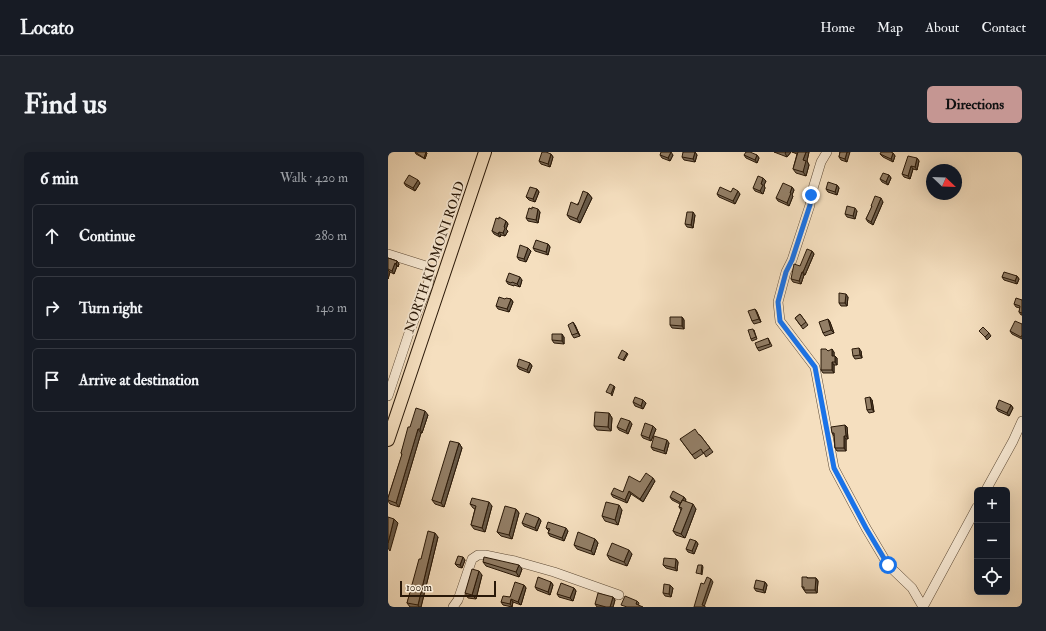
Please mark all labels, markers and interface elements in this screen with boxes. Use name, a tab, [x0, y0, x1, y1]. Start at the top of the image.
text: Locato	[20, 16, 74, 40]
text: Home	[820, 19, 855, 36]
text: Map	[877, 19, 903, 36]
text: About	[925, 19, 959, 36]
text: Contact	[981, 19, 1026, 36]
button: Directions	[927, 86, 1022, 123]
text: Find us	[24, 87, 107, 122]
north arrow	[926, 164, 962, 200]
text: 6 min	[40, 168, 79, 189]
text: Walk · 420 m	[280, 170, 348, 186]
street label: NORTH KIOMONI ROAD	[401, 179, 469, 335]
route end	[802, 186, 820, 204]
icon: ahead	[41, 225, 63, 247]
text: Continue	[79, 227, 135, 246]
text: 280 m	[315, 228, 347, 244]
icon: right	[41, 297, 63, 319]
text: Turn right	[79, 299, 142, 318]
text: 140 m	[316, 300, 347, 316]
icon: arrive	[41, 369, 63, 391]
text: Arrive at destination	[79, 371, 199, 390]
map controls	[974, 487, 1010, 595]
button: +	[974, 487, 1010, 523]
button: −	[974, 523, 1010, 559]
route start	[879, 556, 897, 574]
button: locate	[974, 559, 1010, 595]
scale bar	[400, 579, 496, 598]
text: 100 m	[406, 581, 432, 594]

